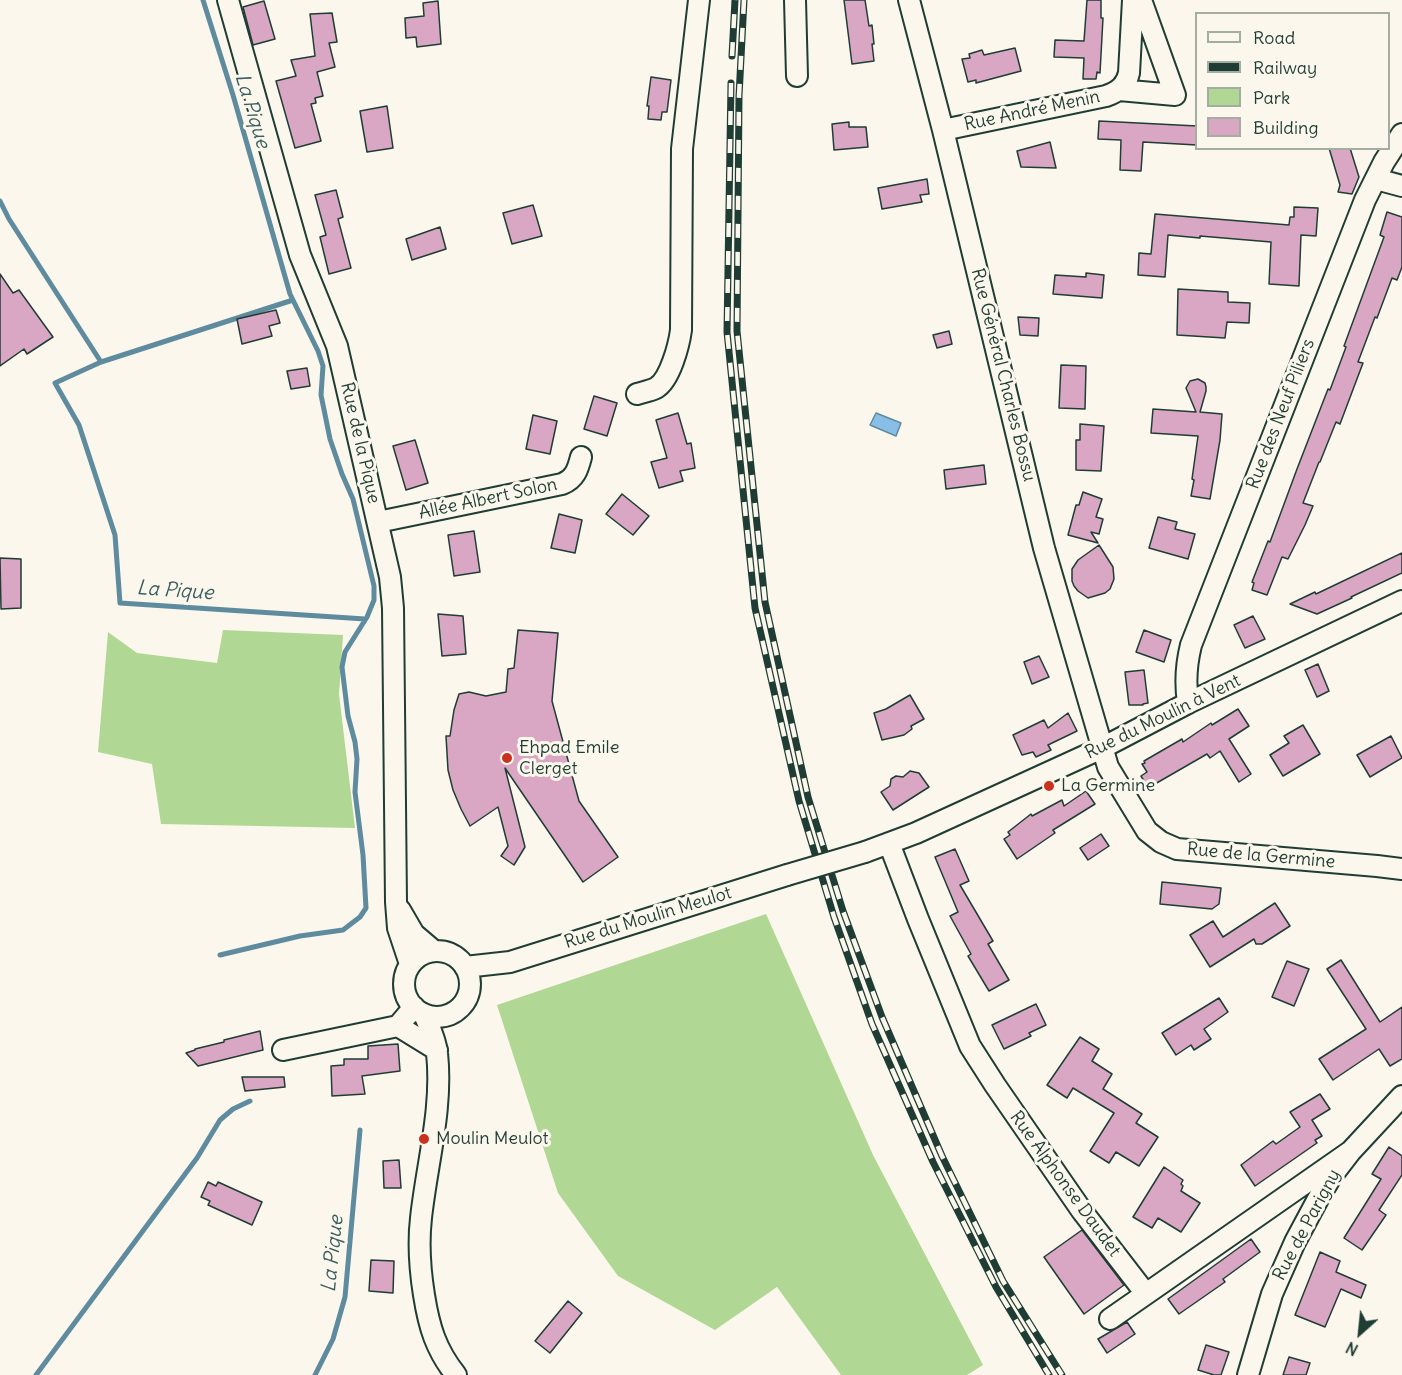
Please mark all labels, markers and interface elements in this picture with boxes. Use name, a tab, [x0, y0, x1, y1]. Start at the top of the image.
legend	[1195, 12, 1390, 150]
text: Road	[1253, 26, 1295, 49]
text: Railway	[1253, 56, 1317, 79]
water label: La Pique	[229, 71, 275, 151]
street label: Rue André Menin	[962, 86, 1102, 136]
text: Park	[1253, 86, 1290, 109]
text: Building	[1253, 116, 1318, 139]
street label: Rue Général Charles Bossu	[966, 266, 1040, 484]
street label: Rue des Neuf Piliers	[1242, 336, 1320, 492]
street label: Rue de la Pique	[336, 380, 384, 506]
street label: Allée Albert Solon	[417, 474, 559, 524]
water label: La Pique	[136, 576, 214, 606]
street label: Rue du Moulin à Vent	[1082, 670, 1244, 764]
place label: Ehpad Emile Clerget	[519, 737, 619, 780]
marker: Ehpad Emile Clerget	[500, 751, 514, 765]
place label: La Germine	[1061, 775, 1155, 797]
marker: La Germine	[1042, 779, 1056, 793]
street label: Rue de la Germine	[1186, 839, 1336, 873]
street label: Rue du Moulin Meulot	[562, 882, 734, 954]
street label: Rue Alphonse Daudet	[1005, 1107, 1125, 1261]
place label: Moulin Meulot	[436, 1128, 549, 1150]
marker: Moulin Meulot	[417, 1132, 431, 1146]
street label: Rue de Parigny	[1269, 1166, 1345, 1284]
water label: La Pique	[317, 1215, 349, 1293]
north arrow	[1330, 1303, 1390, 1363]
text: N	[1342, 1338, 1361, 1360]

